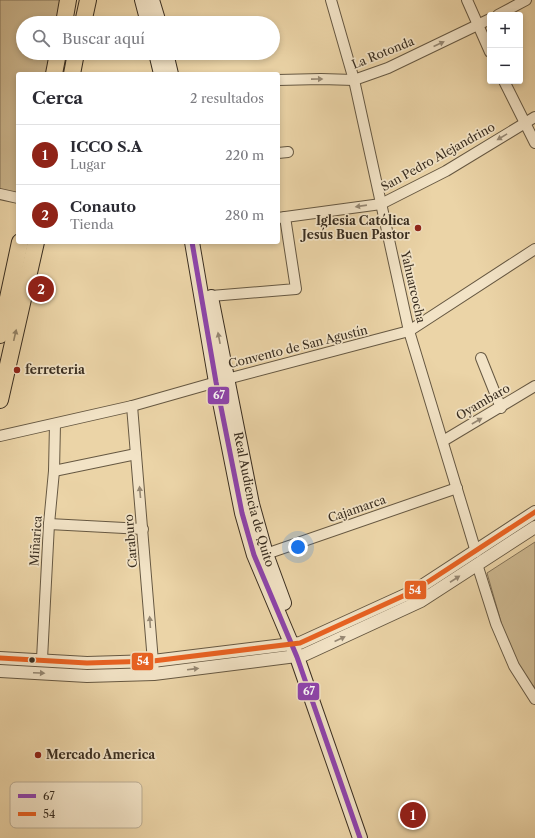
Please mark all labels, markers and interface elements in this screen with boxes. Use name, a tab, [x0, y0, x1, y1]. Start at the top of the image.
map controls	[487, 12, 523, 84]
button: +	[487, 12, 523, 48]
search box	[16, 16, 280, 60]
icon: search	[30, 27, 52, 49]
text: Buscar aquí	[62, 29, 145, 48]
street label: La Rotonda	[349, 33, 417, 72]
one-way arrow	[434, 41, 445, 47]
button: −	[487, 48, 523, 84]
one-way arrow	[311, 76, 324, 82]
text: Cerca	[32, 88, 83, 108]
text: 2 resultados	[190, 90, 264, 106]
street label: San Pedro Alejandrino	[378, 119, 497, 194]
one-way arrow	[496, 134, 508, 141]
text: ICCO S.A	[70, 137, 142, 156]
text: 1	[42, 147, 48, 163]
text: 220 m	[225, 147, 264, 163]
text: Lugar	[70, 156, 106, 172]
text: Conauto	[70, 197, 136, 216]
one-way arrow	[355, 203, 367, 209]
text: 2	[41, 207, 49, 223]
text: 280 m	[225, 207, 264, 223]
place label: Iglesia Católica Jesús Buen Pastor	[300, 213, 411, 242]
text: Tienda	[70, 216, 114, 232]
marker: Iglesia Católica Jesús Buen Pastor	[413, 223, 423, 233]
street label: Yahuarcocha	[398, 248, 429, 325]
pin: 2	[28, 274, 54, 304]
street label: Convento de San Agustín	[227, 322, 370, 371]
one-way arrow	[12, 329, 18, 341]
one-way arrow	[216, 332, 222, 344]
place label: ferreteria	[25, 362, 86, 377]
marker: ferreteria	[12, 365, 22, 375]
street label: Oyambaro	[453, 380, 512, 423]
line badge: 67	[207, 386, 230, 405]
text: 67	[213, 388, 225, 402]
one-way arrow	[471, 418, 483, 425]
street label: Real Audiencia de Quito	[231, 430, 278, 569]
one-way arrow	[136, 486, 143, 498]
street label: Cajamarca	[326, 491, 388, 525]
street label: Miñarica	[26, 514, 45, 567]
street label: Caraburo	[121, 514, 140, 569]
your location	[288, 537, 308, 557]
one-way arrow	[450, 575, 460, 583]
line badge: 54	[404, 580, 427, 600]
text: 54	[409, 583, 422, 597]
one-way arrow	[146, 616, 153, 628]
one-way arrow	[334, 636, 345, 642]
line badge: 54	[131, 652, 154, 671]
text: 54	[137, 654, 150, 668]
unlabelled marker	[27, 655, 37, 665]
one-way arrow	[187, 666, 199, 673]
one-way arrow	[33, 669, 45, 676]
line badge: 67	[297, 682, 320, 701]
text: 67	[303, 684, 315, 698]
place label: Mercado America	[46, 747, 156, 762]
marker: Mercado America	[33, 750, 43, 760]
legend	[10, 782, 142, 828]
text: 67	[43, 789, 55, 803]
pin: 1	[400, 800, 426, 830]
text: 54	[43, 807, 55, 821]

